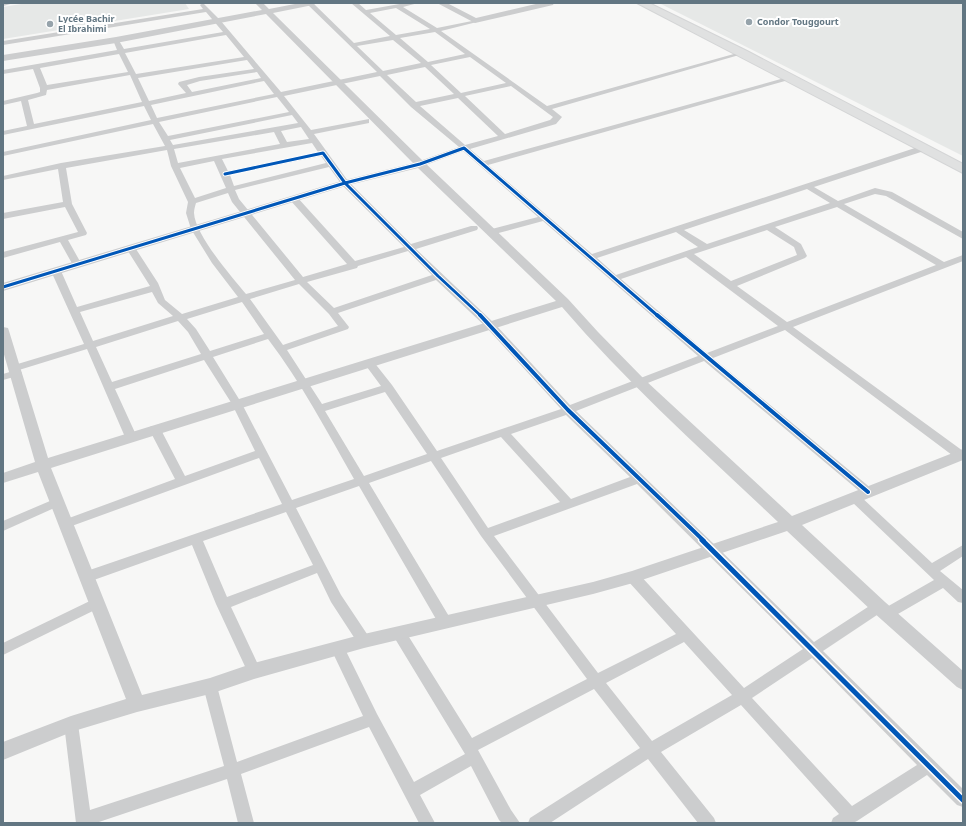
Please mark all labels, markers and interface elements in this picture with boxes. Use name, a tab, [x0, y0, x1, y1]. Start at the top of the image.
place label: Lycée Bachir El Ibrahimi	[58, 12, 114, 35]
place label: Condor Touggourt	[757, 15, 839, 28]
marker: Condor Touggourt	[744, 17, 754, 27]
marker: Lycée Bachir El Ibrahimi	[45, 19, 55, 29]

